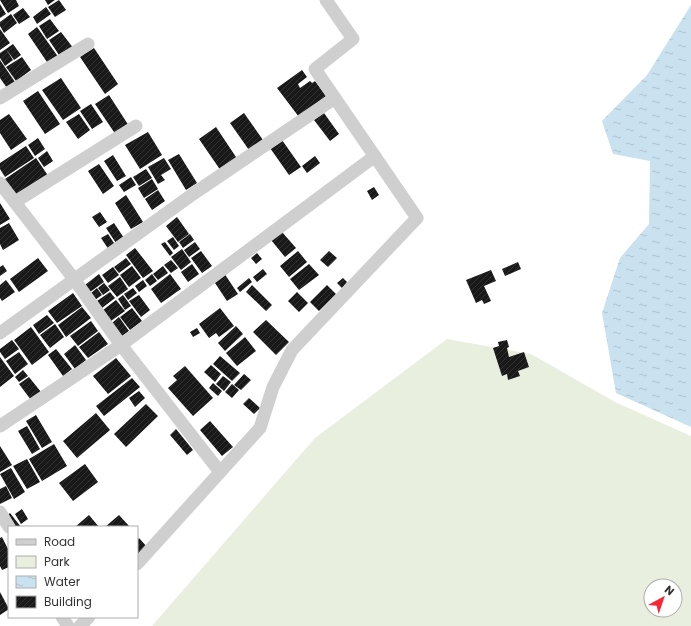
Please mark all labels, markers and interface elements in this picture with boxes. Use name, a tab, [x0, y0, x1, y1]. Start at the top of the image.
legend	[8, 526, 138, 618]
text: Road	[44, 533, 75, 550]
text: Park	[44, 553, 71, 570]
text: Water	[44, 573, 81, 590]
north arrow	[643, 578, 683, 618]
text: N	[661, 582, 678, 599]
text: Building	[44, 593, 92, 610]

